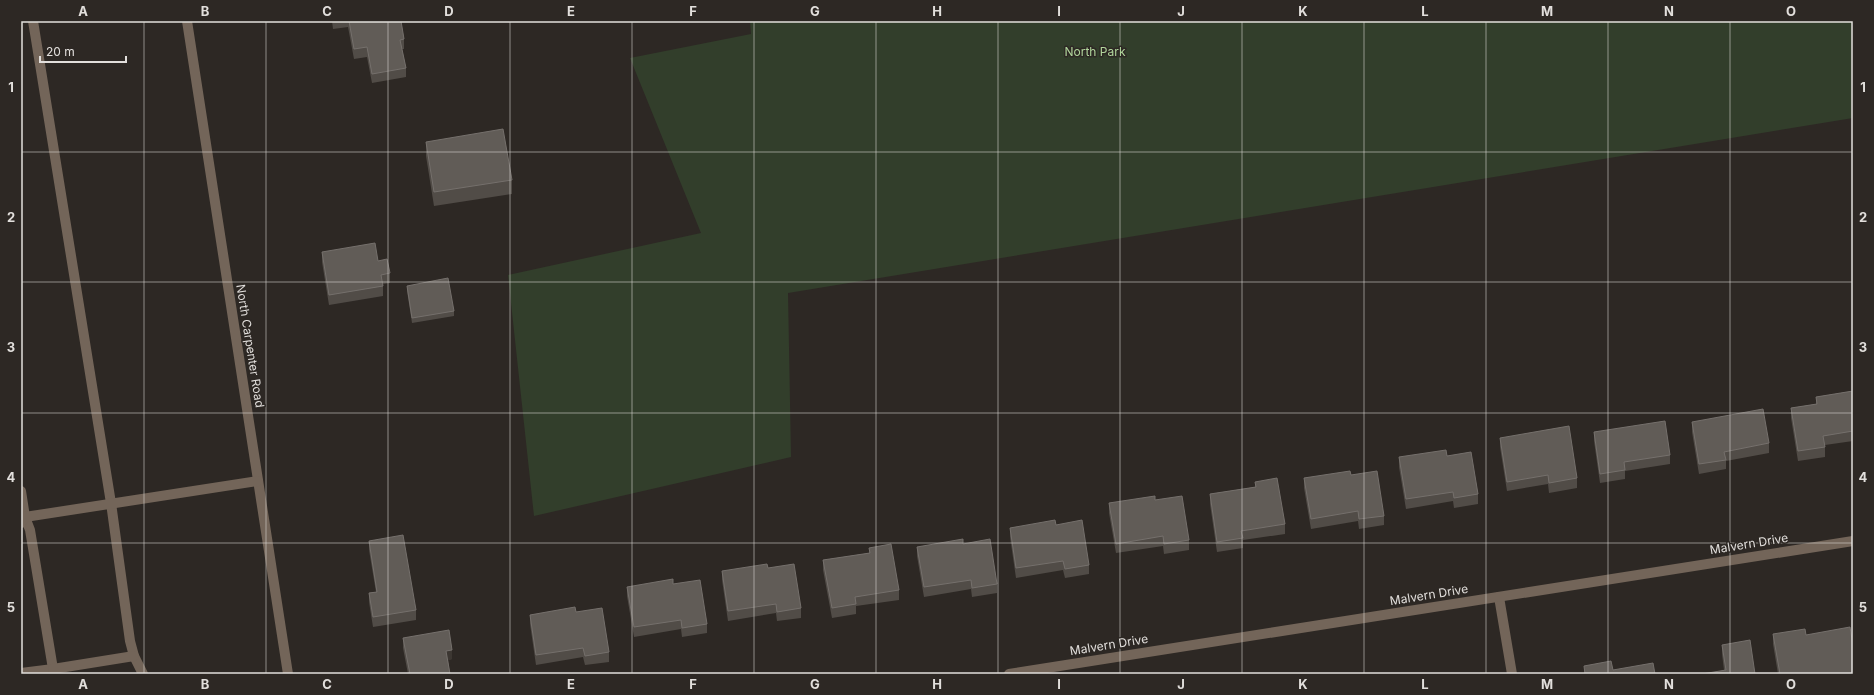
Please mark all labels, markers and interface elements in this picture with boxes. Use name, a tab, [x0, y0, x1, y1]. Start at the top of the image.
text: A	[78, 3, 88, 19]
text: B	[201, 3, 210, 19]
text: C	[322, 3, 332, 19]
text: D	[444, 3, 454, 19]
text: E	[567, 3, 575, 19]
text: F	[689, 3, 697, 19]
text: G	[810, 3, 820, 19]
text: H	[932, 3, 942, 19]
text: I	[1057, 3, 1061, 19]
text: J	[1177, 3, 1185, 19]
text: K	[1298, 3, 1308, 19]
text: L	[1421, 3, 1429, 19]
text: M	[1541, 3, 1553, 19]
text: N	[1664, 3, 1674, 19]
text: O	[1786, 3, 1796, 19]
scale bar	[40, 38, 126, 64]
text: 20 m	[46, 44, 75, 59]
park label: North Park	[1064, 44, 1126, 59]
text: 1	[8, 79, 14, 95]
text: 1	[1860, 79, 1866, 95]
text: 2	[7, 209, 15, 225]
text: 2	[1859, 209, 1867, 225]
street label: North Carpenter Road	[233, 283, 268, 409]
text: 3	[7, 339, 15, 355]
text: 3	[1859, 339, 1867, 355]
text: 4	[7, 469, 16, 485]
text: 4	[1859, 469, 1868, 485]
street label: Malvern Drive	[1709, 530, 1789, 557]
street label: Malvern Drive	[1389, 581, 1469, 608]
text: 5	[7, 599, 15, 615]
text: 5	[1859, 599, 1867, 615]
street label: Malvern Drive	[1069, 631, 1149, 658]
text: A	[78, 676, 88, 692]
text: B	[201, 676, 210, 692]
text: C	[322, 676, 332, 692]
text: D	[444, 676, 454, 692]
text: E	[567, 676, 575, 692]
text: F	[689, 676, 697, 692]
text: G	[810, 676, 820, 692]
text: H	[932, 676, 942, 692]
text: I	[1057, 676, 1061, 692]
text: J	[1177, 676, 1185, 692]
text: K	[1298, 676, 1308, 692]
text: L	[1421, 676, 1429, 692]
text: M	[1541, 676, 1553, 692]
text: N	[1664, 676, 1674, 692]
text: O	[1786, 676, 1796, 692]

